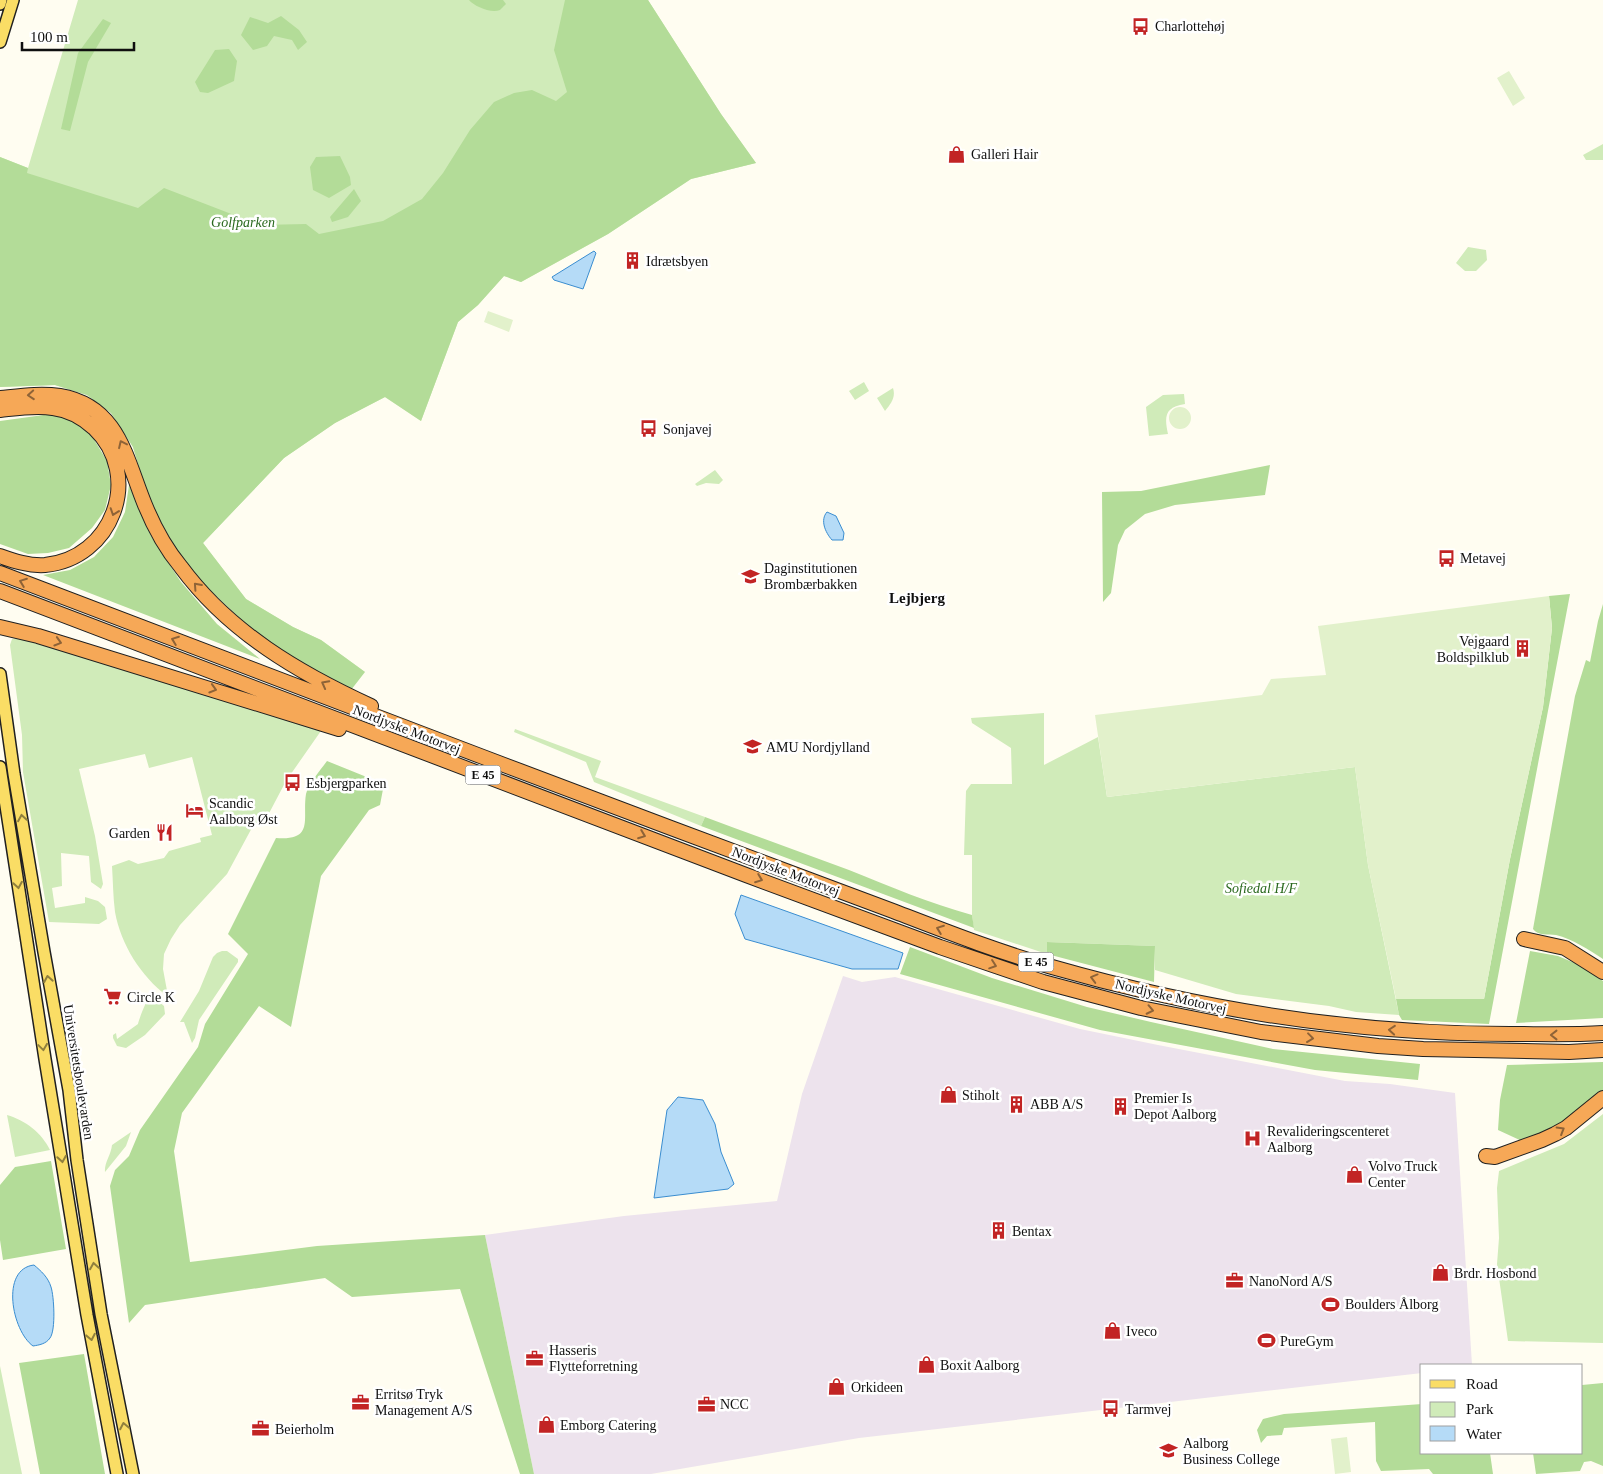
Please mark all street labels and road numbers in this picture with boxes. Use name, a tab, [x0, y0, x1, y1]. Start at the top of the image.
street label: Nordjyske Motorvej	[351, 702, 463, 757]
road number: E 45	[466, 766, 500, 784]
street label: Nordjyske Motorvej	[730, 844, 842, 899]
road number: E 45	[1018, 952, 1054, 972]
street label: Nordjyske Motorvej	[1114, 976, 1228, 1017]
street label: Universitetsboulevarden	[60, 1003, 97, 1141]

